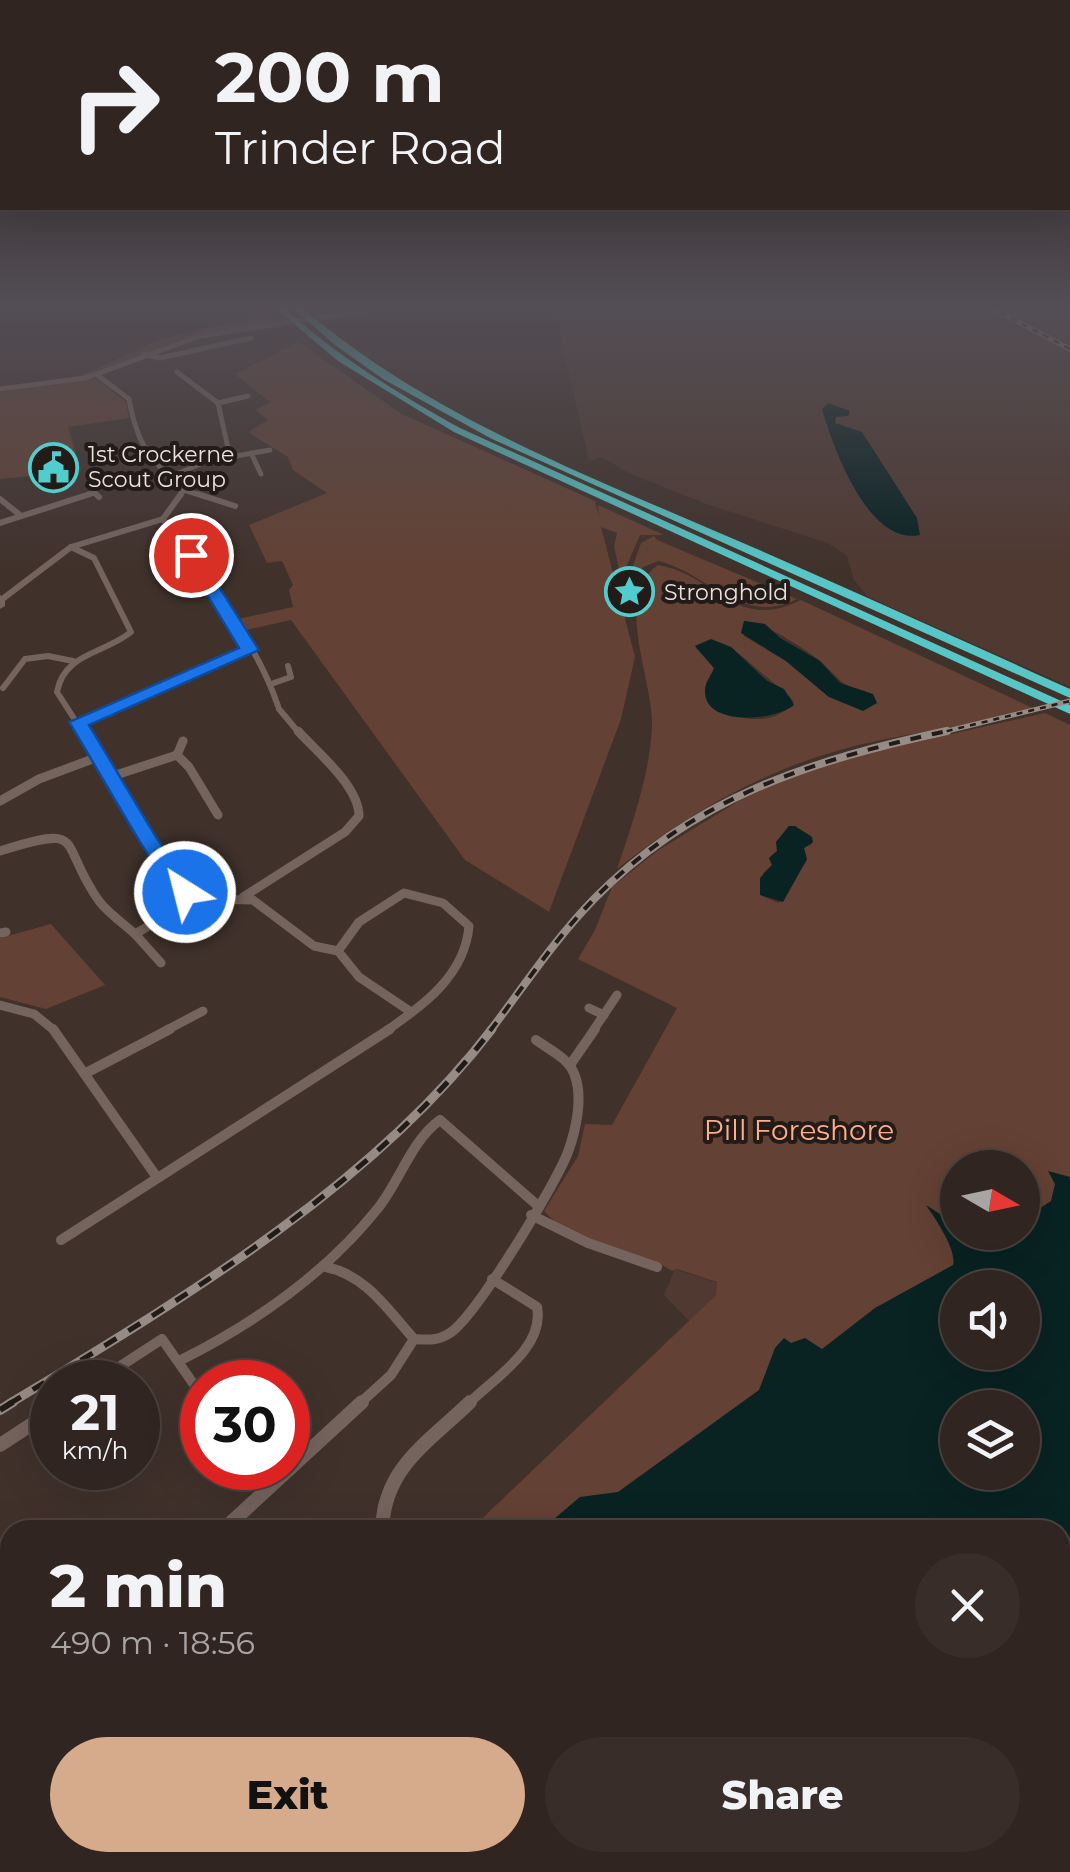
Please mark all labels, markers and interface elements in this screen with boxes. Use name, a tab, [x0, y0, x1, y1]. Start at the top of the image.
text: 200 m	[215, 34, 445, 120]
icon: right	[50, 40, 180, 170]
text: Trinder Road	[215, 120, 506, 175]
public building icon: 1st Crockerne Scout Group	[27, 441, 79, 493]
place label: 1st Crockerne Scout Group	[88, 441, 234, 493]
pin	[149, 513, 234, 598]
icon: arrive	[164, 528, 219, 583]
place icon: Stronghold	[603, 566, 655, 618]
place label: Stronghold	[664, 579, 788, 606]
position arrow	[133, 840, 237, 944]
park label: Pill Foreshore	[704, 1113, 894, 1147]
north arrow	[940, 1150, 1040, 1250]
map controls	[940, 1150, 1040, 1490]
button: sound	[940, 1270, 1040, 1370]
speed limit sign: 30	[180, 1360, 310, 1490]
text: 21	[70, 1382, 120, 1443]
button: layers	[940, 1390, 1040, 1490]
text: km/h	[62, 1435, 128, 1465]
text: 2 min	[50, 1549, 227, 1622]
button: close	[915, 1553, 1020, 1658]
text: 490 m · 18:56	[50, 1623, 255, 1662]
button: Exit	[50, 1737, 525, 1852]
button: Share	[545, 1737, 1020, 1852]

